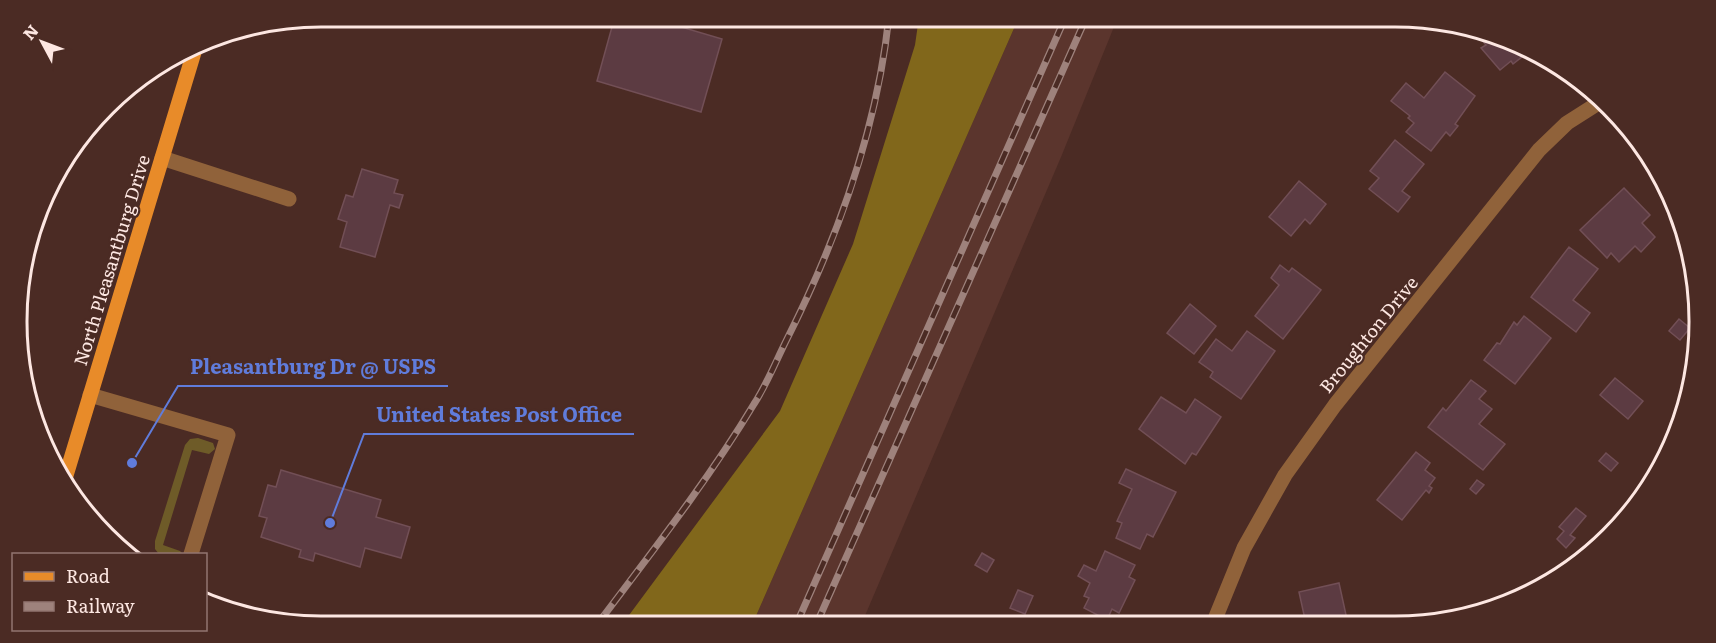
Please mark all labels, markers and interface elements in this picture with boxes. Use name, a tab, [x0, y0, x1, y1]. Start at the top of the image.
north arrow	[12, 12, 72, 72]
text: N	[16, 19, 43, 44]
street label: North Pleasantburg Drive	[66, 151, 156, 369]
street label: Broughton Drive	[1312, 270, 1424, 398]
callout: Pleasantburg Dr @ USPS	[178, 348, 448, 386]
text: Pleasantburg Dr @ USPS	[190, 350, 436, 380]
callout: United States Post Office	[364, 396, 634, 434]
text: United States Post Office	[376, 398, 622, 428]
legend	[12, 553, 207, 631]
text: Road	[66, 562, 110, 589]
text: Railway	[66, 592, 135, 619]

